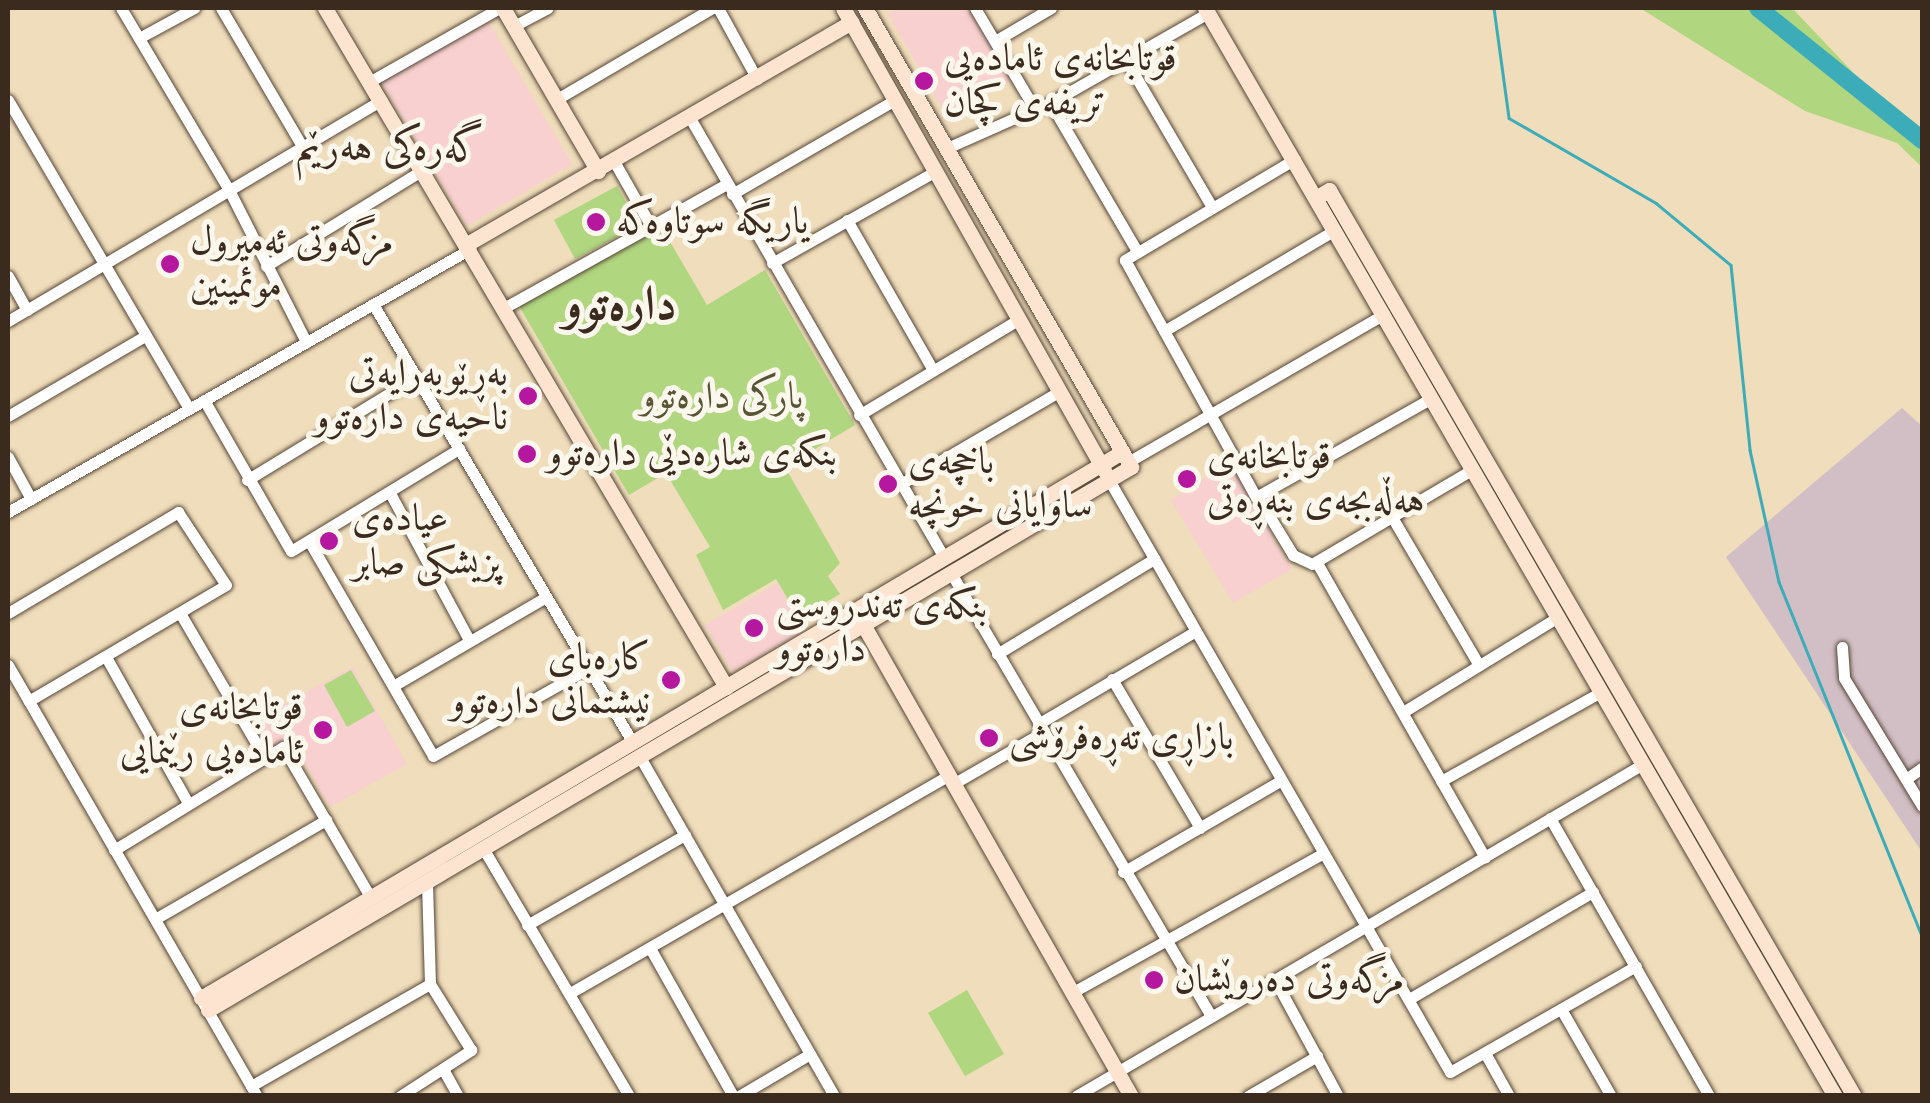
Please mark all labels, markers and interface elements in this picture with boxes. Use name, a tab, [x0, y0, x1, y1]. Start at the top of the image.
place label: قوتابخانەی ئامادەیی تریفەی کچان	[944, 36, 1177, 125]
marker: قوتابخانەی ئامادەیی تریفەی کچان	[913, 70, 935, 92]
district label: گەرەکی هەرێم	[296, 124, 484, 172]
place label: یاریگە سوتاوەکە	[616, 199, 808, 245]
marker: یاریگە سوتاوەکە	[585, 211, 607, 233]
place label: مزگەوتی ئەمیرول موئمینین	[190, 219, 393, 308]
marker: مزگەوتی ئەمیرول موئمینین	[159, 253, 181, 275]
district label: دارەتوو	[563, 275, 677, 333]
place label: بەڕێوبەرایەتی ناحیەی دارەتوو	[314, 351, 508, 440]
park label: پارکی دارەتوو	[640, 374, 804, 420]
marker: بەڕێوبەرایەتی ناحیەی دارەتوو	[517, 385, 539, 407]
place label: بنکەی شارەدێی دارەتوو	[547, 431, 837, 477]
place label: قوتابخانەی هەڵەبجەی بنەڕەتی	[1207, 434, 1425, 524]
place label: باخچەی ساوایانی خونچە	[908, 439, 1093, 528]
marker: بنکەی شارەدێی دارەتوو	[516, 443, 538, 465]
marker: قوتابخانەی هەڵەبجەی بنەڕەتی	[1176, 468, 1198, 490]
marker: باخچەی ساوایانی خونچە	[877, 473, 899, 495]
place label: عیادەی پزیشکی صابر	[352, 496, 500, 586]
marker: عیادەی پزیشکی صابر	[316, 528, 342, 554]
place label: بنکەی تەندروستی دارەتوو	[776, 583, 987, 672]
marker: بنکەی تەندروستی دارەتوو	[741, 615, 767, 641]
place label: کارەبای نیشتمانی دارەتوو	[450, 635, 651, 724]
marker: کارەبای نیشتمانی دارەتوو	[660, 669, 682, 691]
place label: قوتابخانەی ئامادەیی رێنمایی	[120, 685, 303, 774]
place label: بازاڕی تەڕەفرۆشی	[1009, 715, 1234, 761]
marker: قوتابخانەی ئامادەیی رێنمایی	[312, 719, 334, 741]
marker: بازاڕی تەڕەفرۆشی	[978, 727, 1000, 749]
place label: مزگەوتی دەروێشان	[1174, 957, 1404, 1003]
marker: مزگەوتی دەروێشان	[1143, 969, 1165, 991]

